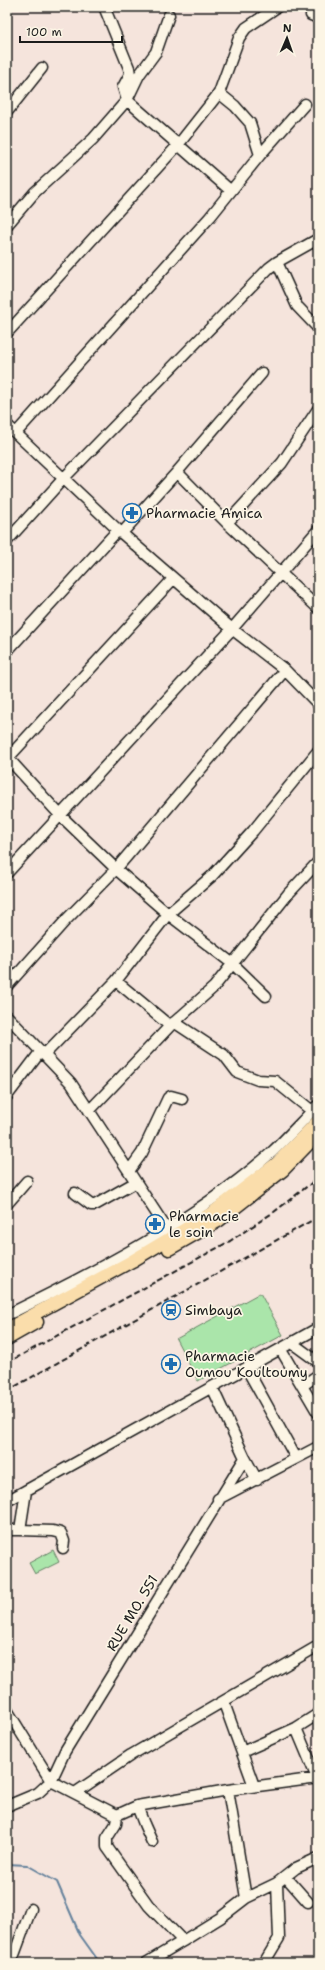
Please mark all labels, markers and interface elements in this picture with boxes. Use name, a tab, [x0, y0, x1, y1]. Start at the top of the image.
scale bar	[20, 18, 122, 44]
north arrow	[267, 18, 307, 58]
text: N	[283, 21, 292, 36]
text: 100 m	[26, 24, 62, 40]
pharmacy icon: Pharmacie Amica	[121, 502, 143, 524]
place label: Pharmacie Amica	[146, 504, 262, 522]
place label: Pharmacie le soin	[169, 1207, 239, 1241]
pharmacy icon: Pharmacie le soin	[144, 1213, 166, 1235]
station icon: Simbaya	[160, 1299, 182, 1321]
place label: Simbaya	[185, 1301, 242, 1319]
place label: Pharmacie Oumou Koultoumy	[185, 1347, 308, 1381]
pharmacy icon: Pharmacie Oumou Koultoumy	[160, 1353, 182, 1375]
street label: RUE MO. 551	[102, 1572, 162, 1654]

